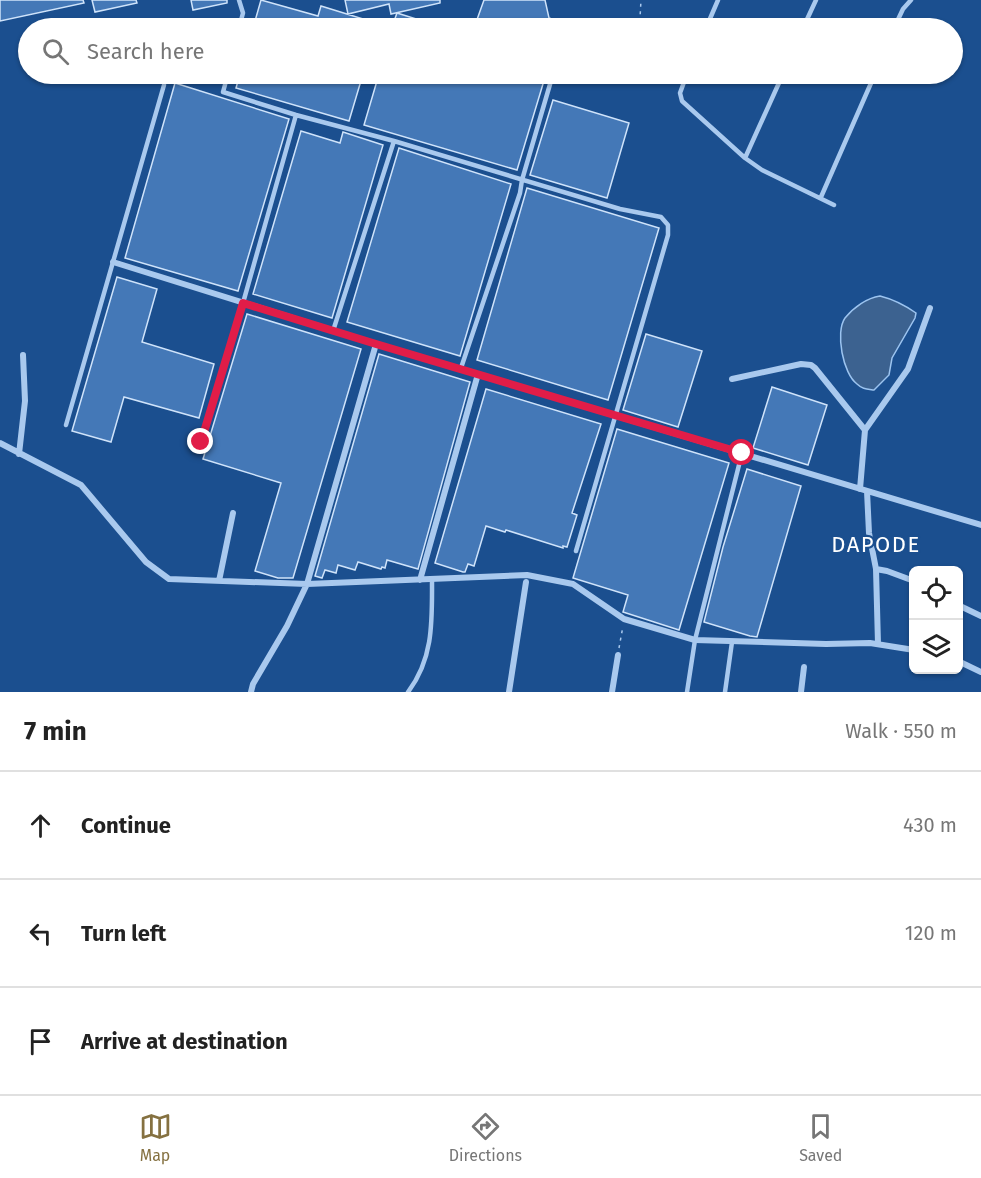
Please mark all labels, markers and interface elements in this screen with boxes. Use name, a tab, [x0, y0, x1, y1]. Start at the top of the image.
search box	[18, 18, 963, 84]
icon: search	[39, 35, 72, 68]
text: Search here	[87, 38, 205, 65]
route end	[187, 428, 213, 454]
route start	[728, 439, 754, 465]
district label: DAPODE	[831, 531, 921, 558]
map controls	[909, 566, 963, 674]
button: locate	[909, 566, 963, 620]
button: layers	[909, 620, 963, 674]
text: 7 min	[24, 716, 87, 747]
text: Walk · 550 m	[845, 719, 957, 743]
icon: ahead	[24, 809, 57, 842]
text: Continue	[81, 812, 171, 839]
text: 430 m	[903, 813, 957, 837]
icon: left	[24, 917, 57, 950]
text: Turn left	[81, 920, 166, 947]
text: 120 m	[905, 921, 957, 945]
icon: arrive	[24, 1025, 57, 1058]
text: Arrive at destination	[81, 1028, 288, 1055]
tab: Map	[139, 1110, 172, 1165]
tab: Directions	[449, 1110, 522, 1165]
tab: Saved	[799, 1110, 842, 1165]

